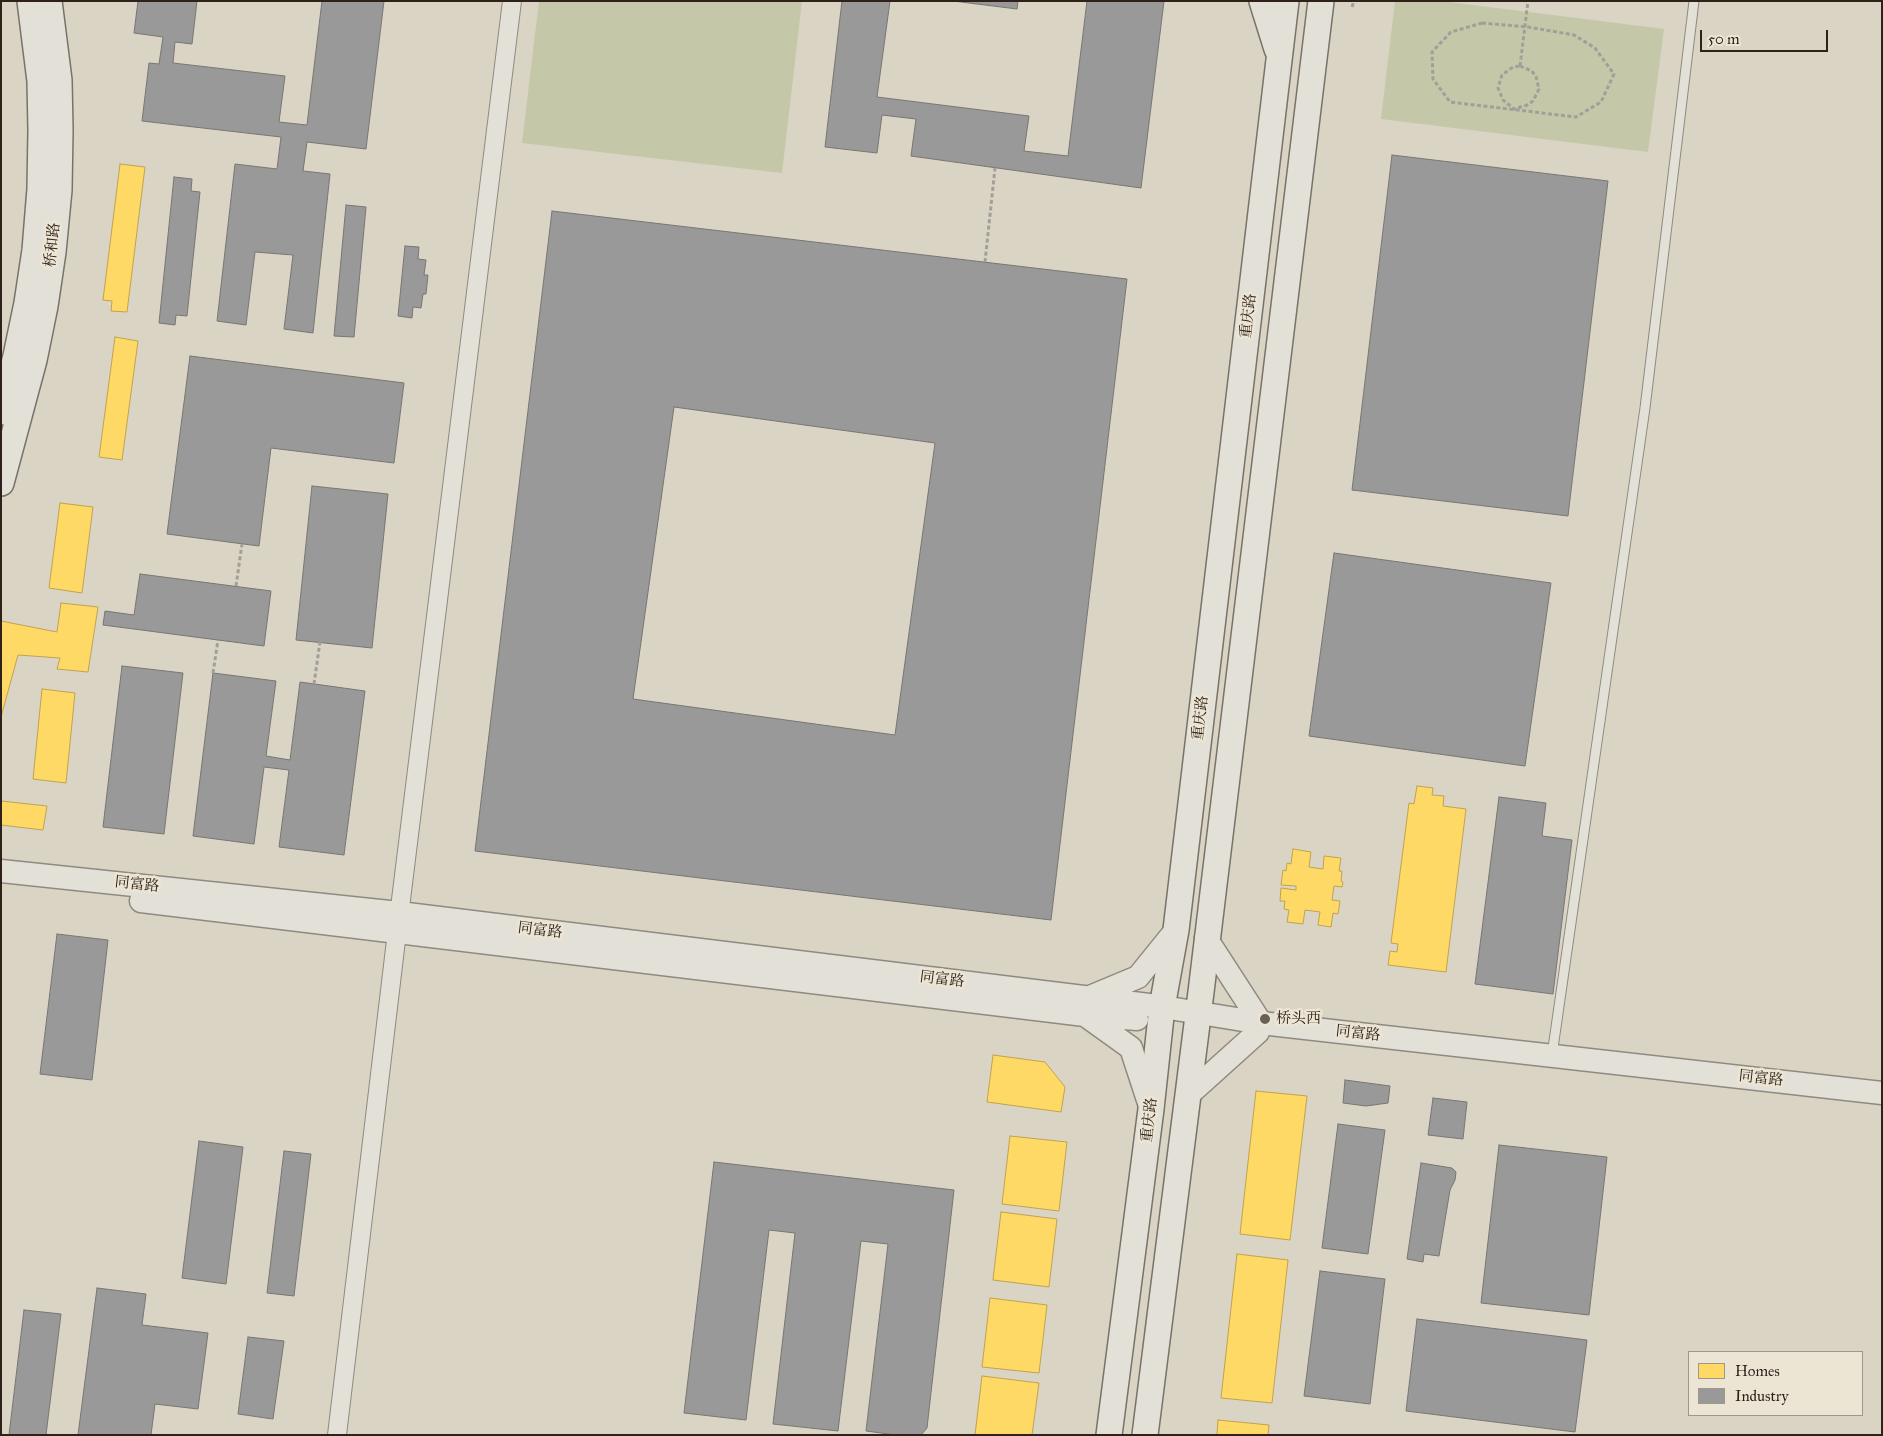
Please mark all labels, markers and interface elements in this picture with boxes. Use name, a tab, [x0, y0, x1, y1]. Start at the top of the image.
scale bar	[1703, 20, 1830, 52]
text: 50 m	[1708, 30, 1740, 48]
street label: 桥和路	[42, 222, 64, 268]
street label: 重庆路	[1237, 293, 1261, 339]
street label: 重庆路	[1189, 695, 1213, 741]
street label: 同富路	[114, 874, 160, 896]
street label: 同富路	[517, 919, 563, 943]
street label: 同富路	[919, 968, 965, 992]
place label: 桥头西	[1276, 1010, 1321, 1028]
marker: 桥头西	[1258, 1012, 1272, 1026]
street label: 同富路	[1335, 1023, 1381, 1045]
street label: 同富路	[1738, 1068, 1784, 1090]
street label: 重庆路	[1138, 1097, 1162, 1143]
legend	[1688, 1351, 1863, 1416]
text: Homes	[1735, 1362, 1780, 1380]
text: Industry	[1735, 1387, 1789, 1405]

